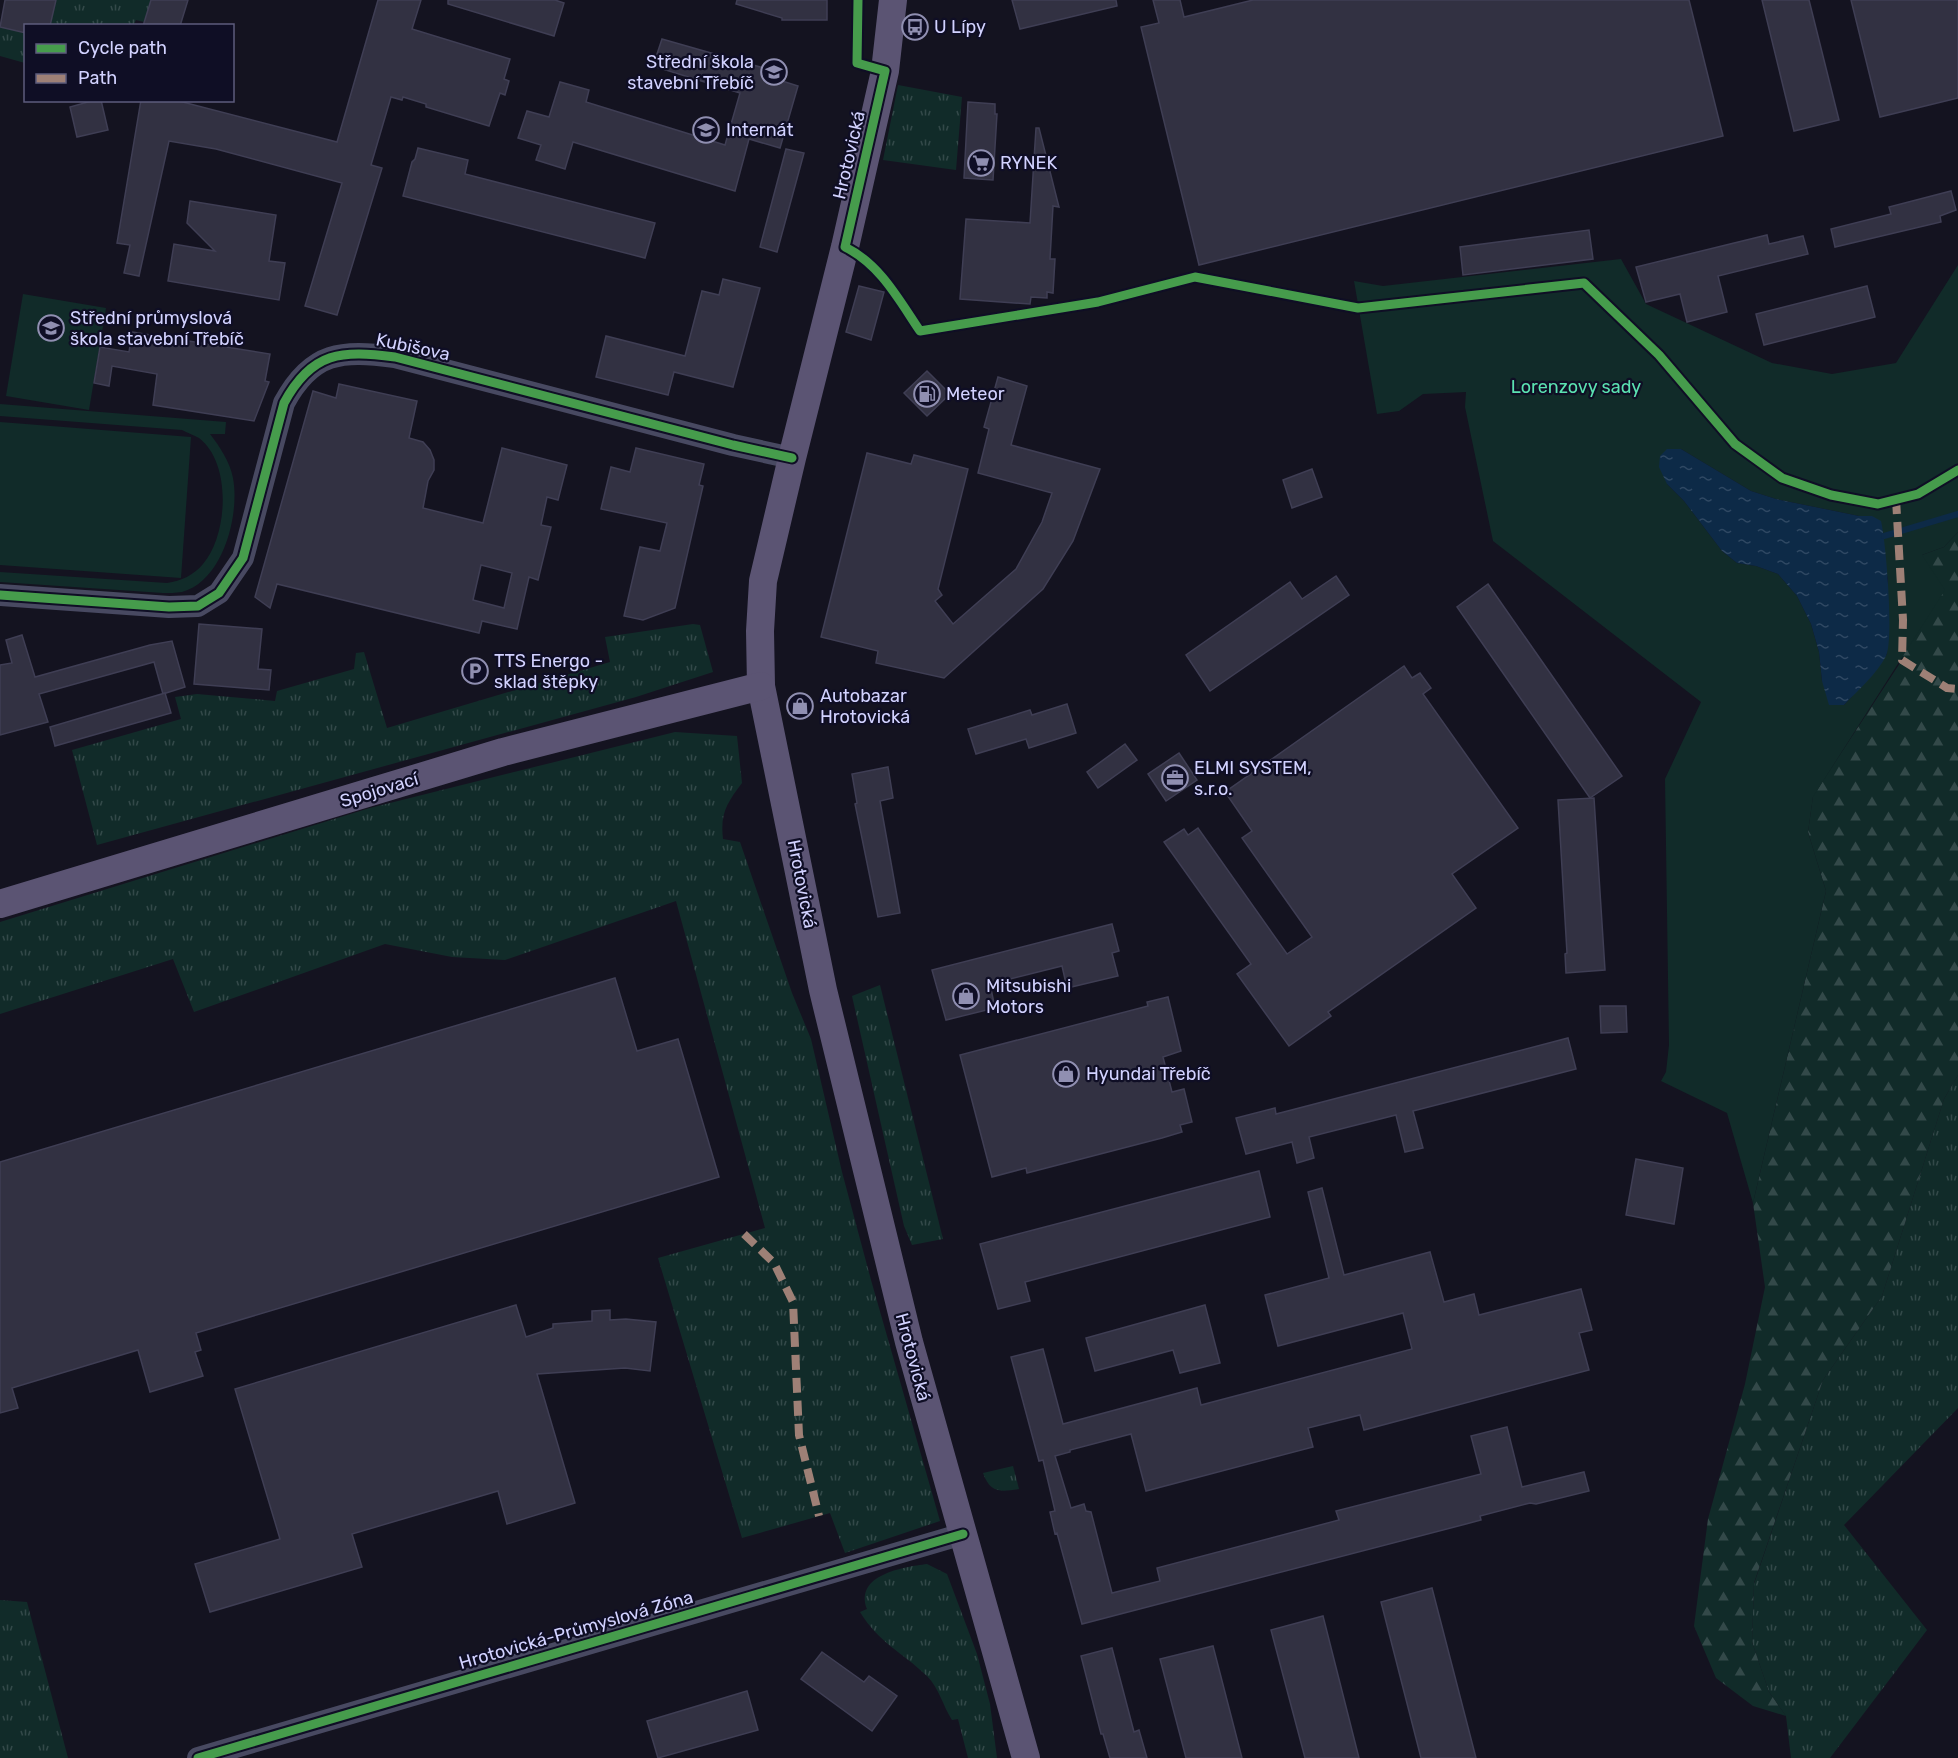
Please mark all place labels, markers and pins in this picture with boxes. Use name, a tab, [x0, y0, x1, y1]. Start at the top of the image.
bus stop icon: U Lípy	[900, 12, 930, 42]
place label: U Lípy	[934, 16, 986, 38]
place label: Střední škola stavební Třebíč	[627, 51, 754, 94]
school or university icon: Střední škola stavební Třebíč	[759, 57, 789, 87]
school or university icon: Internát	[691, 115, 721, 145]
place label: Internát	[726, 119, 793, 141]
supermarket icon: RYNEK	[966, 148, 996, 178]
place label: RYNEK	[1000, 152, 1057, 174]
place label: Střední průmyslová škola stavební Třebíč	[70, 307, 244, 350]
school or university icon: Střední průmyslová škola stavební Třebíč	[36, 313, 66, 343]
fuel station icon: Meteor	[912, 379, 942, 409]
place label: Meteor	[946, 383, 1005, 405]
place label: TTS Energo - sklad štěpky	[494, 650, 603, 693]
parking icon: TTS Energo - sklad štěpky	[460, 656, 490, 686]
place label: Autobazar Hrotovická	[820, 685, 910, 728]
shop icon: Autobazar Hrotovická	[785, 691, 815, 721]
place label: ELMI SYSTEM, s.r.o.	[1194, 757, 1312, 800]
office icon: ELMI SYSTEM, s.r.o.	[1160, 763, 1190, 793]
place label: Mitsubishi Motors	[986, 975, 1071, 1018]
shop icon: Mitsubishi Motors	[951, 981, 981, 1011]
shop icon: Hyundai Třebíč	[1051, 1059, 1081, 1089]
place label: Hyundai Třebíč	[1086, 1063, 1211, 1085]

